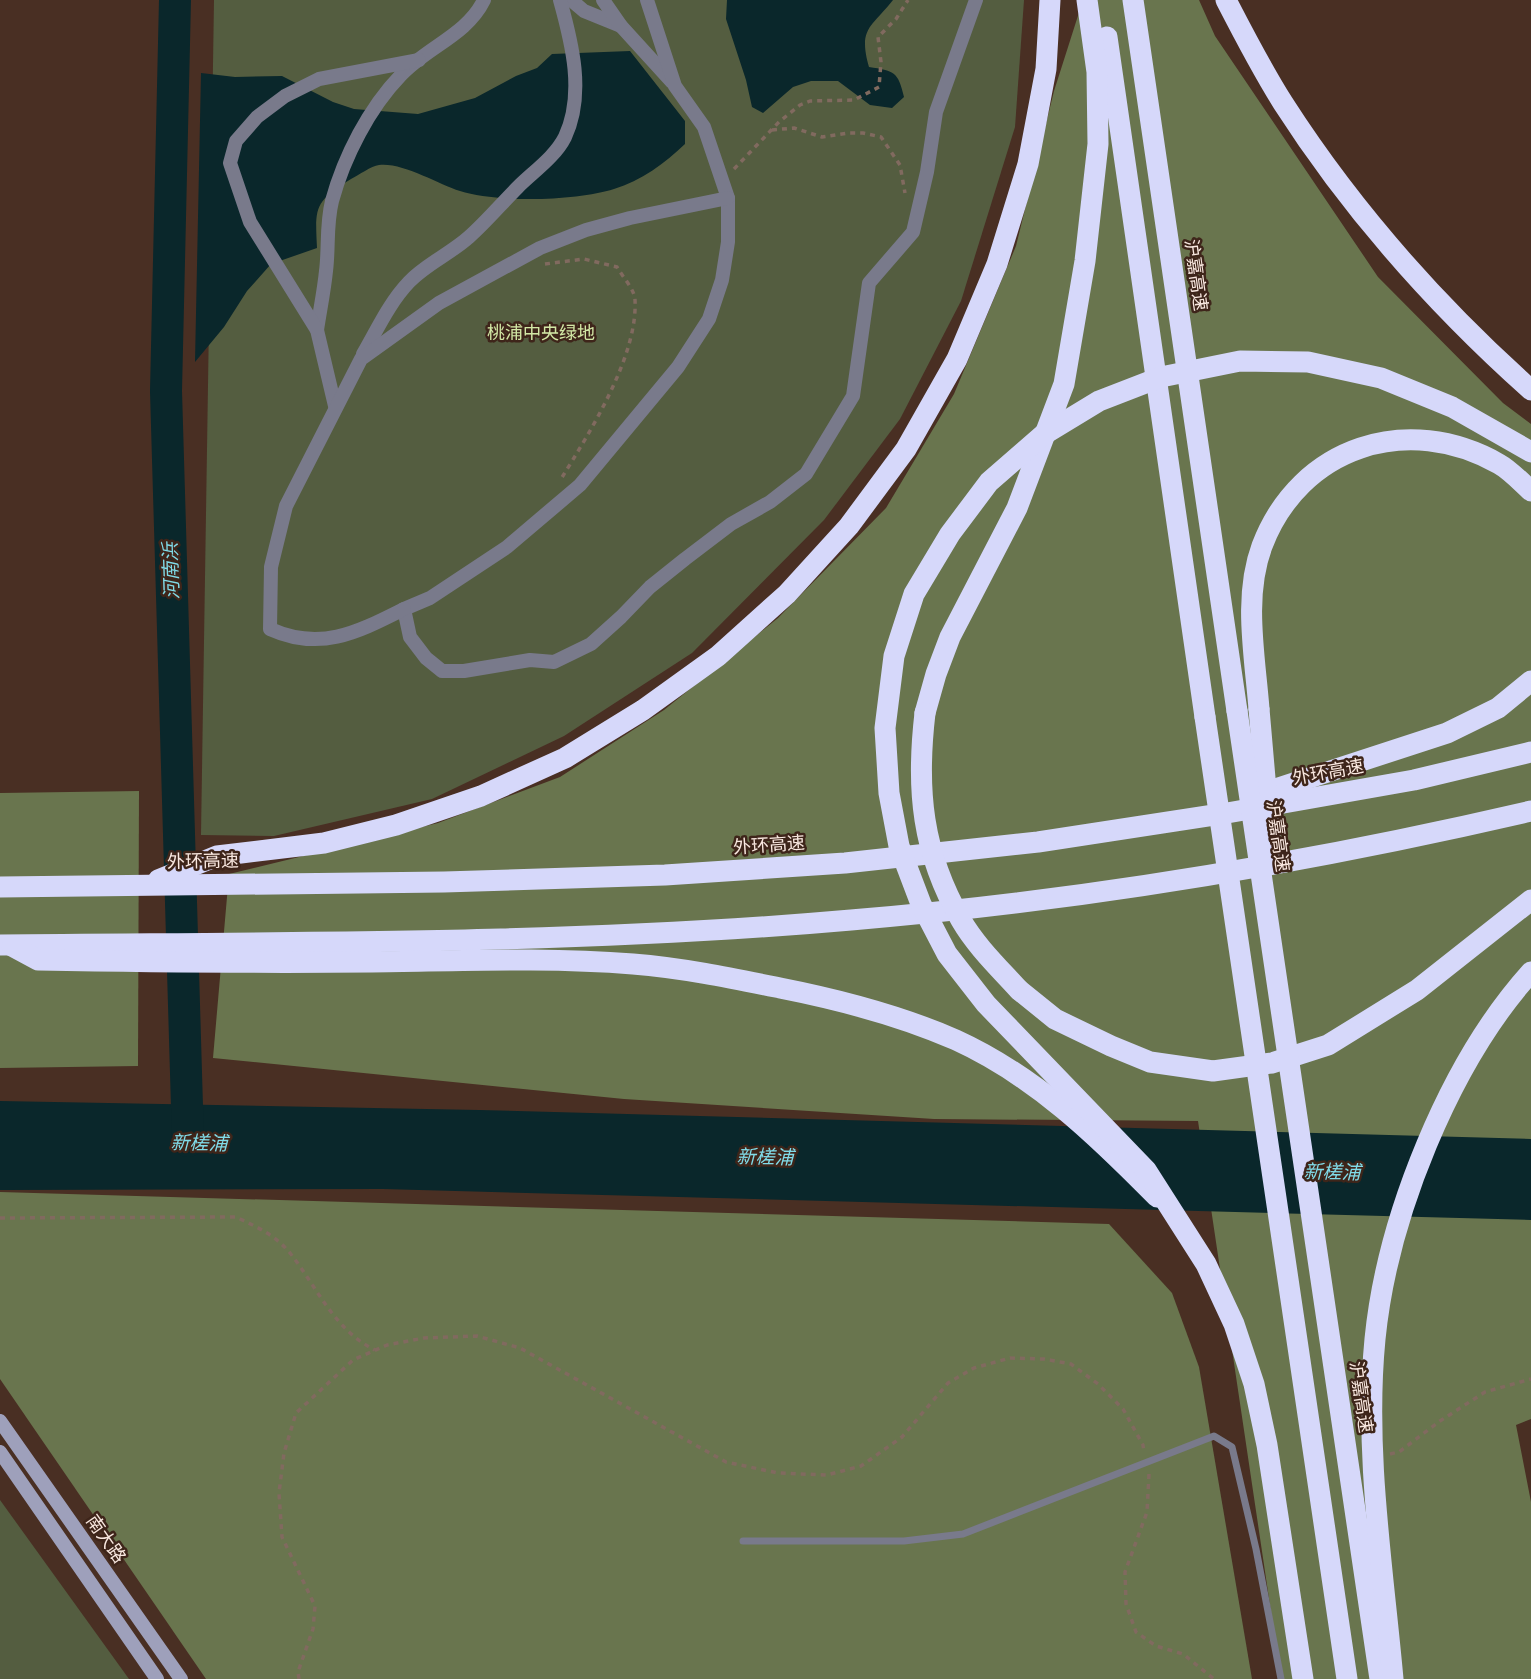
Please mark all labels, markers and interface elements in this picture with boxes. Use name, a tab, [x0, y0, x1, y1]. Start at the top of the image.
street label: 沪嘉高速	[1180, 238, 1212, 312]
park label: 桃浦中央绿地	[487, 322, 595, 344]
water label: 河南浜	[158, 540, 183, 600]
street label: 外环高速	[1291, 755, 1365, 789]
street label: 沪嘉高速	[1262, 799, 1294, 873]
street label: 外环高速	[732, 832, 806, 858]
street label: 外环高速	[167, 849, 239, 873]
water label: 新槎浦	[170, 1131, 231, 1155]
water label: 新槎浦	[736, 1145, 797, 1169]
water label: 新槎浦	[1303, 1160, 1364, 1184]
street label: 沪嘉高速	[1345, 1360, 1377, 1434]
street label: 南大路	[82, 1511, 130, 1567]

